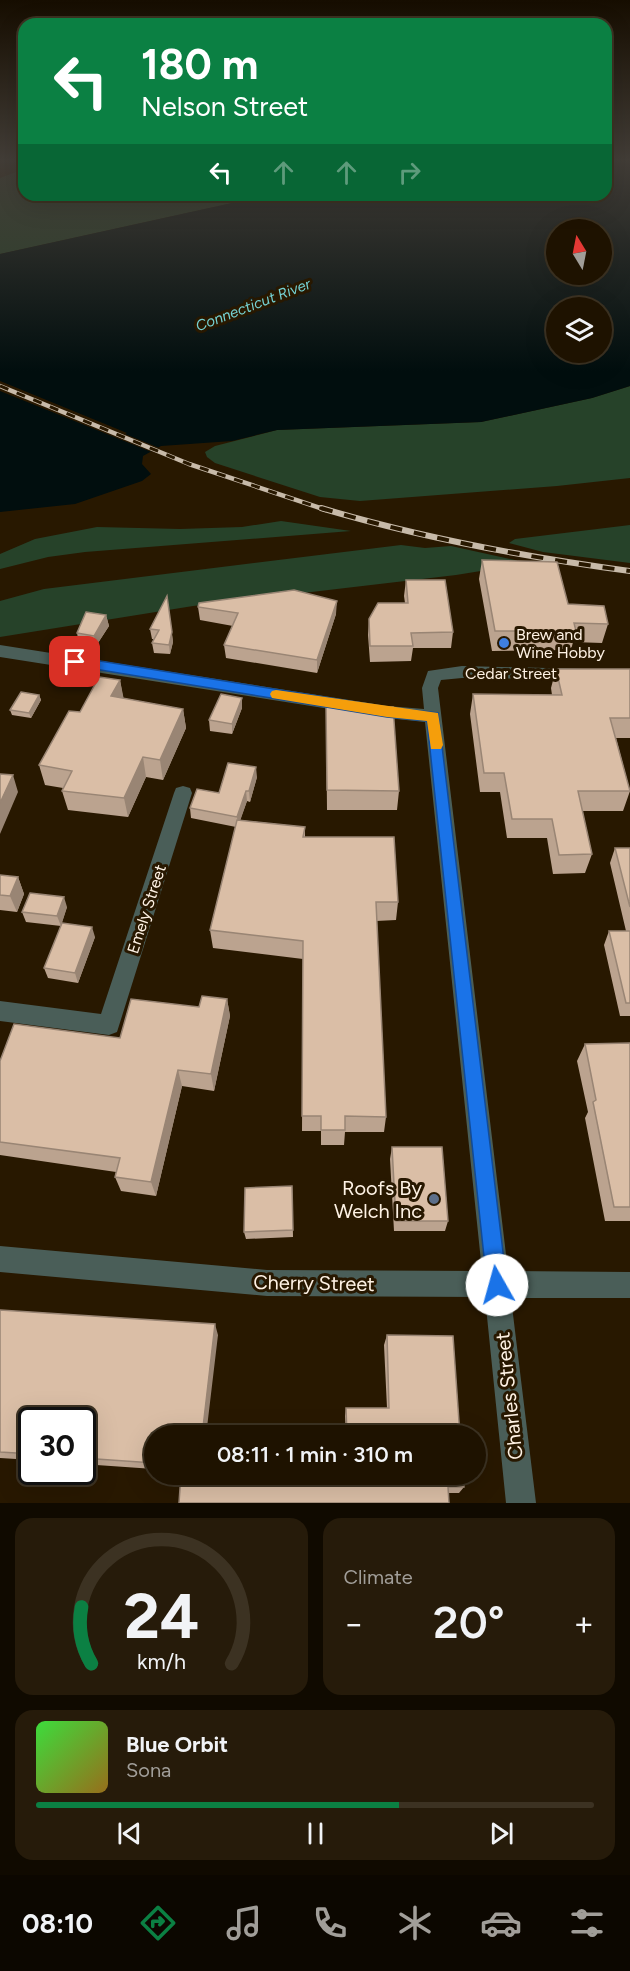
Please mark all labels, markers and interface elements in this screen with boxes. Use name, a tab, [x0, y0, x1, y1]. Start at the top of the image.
text: 180 m	[141, 39, 258, 90]
icon: left	[42, 42, 120, 120]
text: Nelson Street	[141, 90, 308, 123]
icon: left	[204, 156, 237, 189]
icon: ahead	[267, 156, 300, 189]
icon: ahead	[330, 156, 363, 189]
icon: right	[393, 156, 426, 189]
north arrow	[546, 219, 612, 285]
map controls	[546, 219, 612, 363]
water label: Connecticut River	[193, 274, 314, 335]
button: layers	[546, 297, 612, 363]
place label: Brew and Wine Hobby	[516, 625, 606, 662]
pin	[49, 636, 100, 687]
marker: Brew and Wine Hobby	[497, 636, 511, 650]
icon: arrive	[58, 645, 91, 678]
street label: Cedar Street	[465, 664, 557, 683]
street label: Emely Street	[123, 862, 170, 956]
place label: Roofs By Welch Inc	[334, 1176, 422, 1223]
marker: Roofs By Welch Inc	[427, 1192, 441, 1206]
position arrow	[465, 1253, 529, 1317]
street label: Cherry Street	[253, 1270, 375, 1296]
street label: Charles Street	[490, 1331, 528, 1461]
speed limit sign: 30	[18, 1407, 96, 1485]
text: 08:11 · 1 min · 310 m	[217, 1441, 413, 1468]
text: Climate	[344, 1565, 413, 1589]
text: 24	[123, 1579, 199, 1654]
text: 20°	[433, 1595, 505, 1649]
text: −	[344, 1604, 364, 1643]
text: +	[573, 1604, 594, 1643]
text: km/h	[137, 1649, 186, 1674]
text: Blue Orbit	[126, 1731, 228, 1758]
text: Sona	[126, 1758, 171, 1782]
icon: previous	[113, 1817, 146, 1850]
icon: pause	[299, 1817, 332, 1850]
icon: next	[485, 1817, 518, 1850]
icon: directions	[137, 1902, 179, 1944]
icon: music	[223, 1902, 265, 1944]
icon: phone	[309, 1902, 351, 1944]
icon: climate	[394, 1902, 436, 1944]
icon: car	[480, 1902, 522, 1944]
icon: filters	[566, 1902, 608, 1944]
text: 08:10	[22, 1907, 93, 1940]

